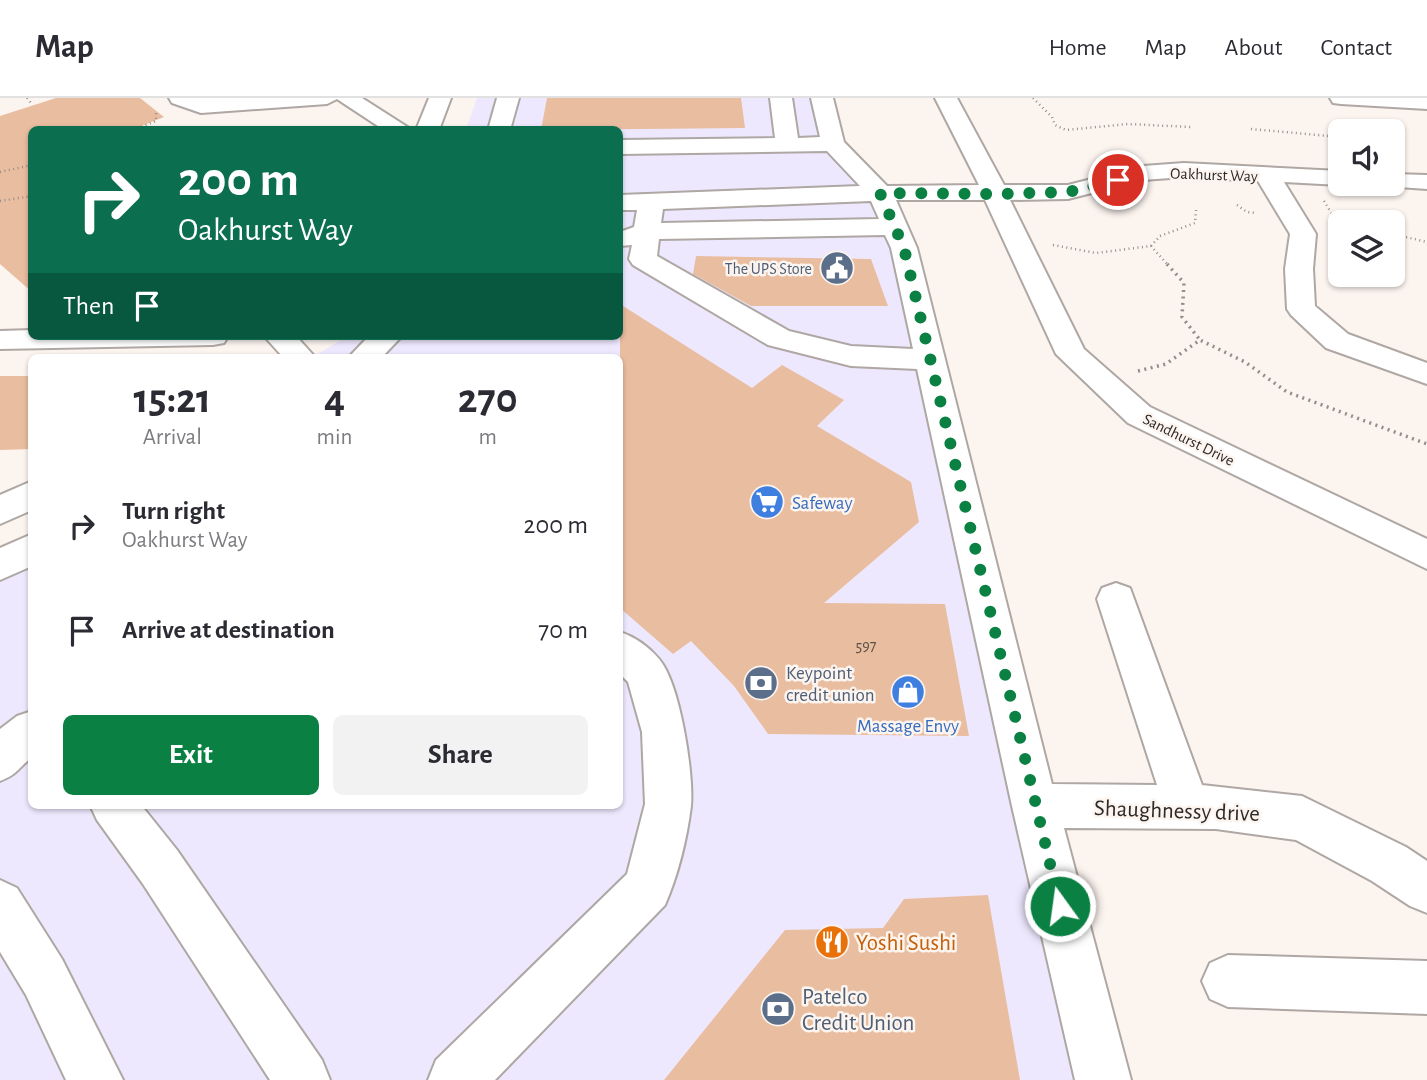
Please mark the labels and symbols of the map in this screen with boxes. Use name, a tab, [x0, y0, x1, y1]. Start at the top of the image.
pin	[1088, 150, 1148, 210]
street label: Oakhurst Way	[1170, 165, 1258, 186]
public building icon: The UPS Store	[818, 249, 856, 287]
place label: The UPS Store	[725, 261, 812, 277]
street label: Sandhurst Drive	[1140, 411, 1237, 469]
supermarket icon: Safeway	[748, 483, 786, 521]
place label: Safeway	[792, 494, 853, 513]
house number: 597	[856, 638, 877, 654]
bank icon: Keypoint credit union	[742, 664, 780, 702]
place label: Keypoint credit union	[786, 664, 875, 705]
shop icon: Massage Envy	[889, 673, 927, 711]
place label: Massage Envy	[857, 717, 959, 736]
street label: Shaughnessy drive	[1094, 797, 1260, 826]
position arrow	[1023, 869, 1097, 943]
restaurant icon: Yoshi Sushi	[813, 923, 851, 961]
place label: Yoshi Sushi	[856, 932, 956, 955]
place label: Patelco Credit Union	[802, 986, 914, 1035]
bank icon: Patelco Credit Union	[759, 990, 797, 1028]

